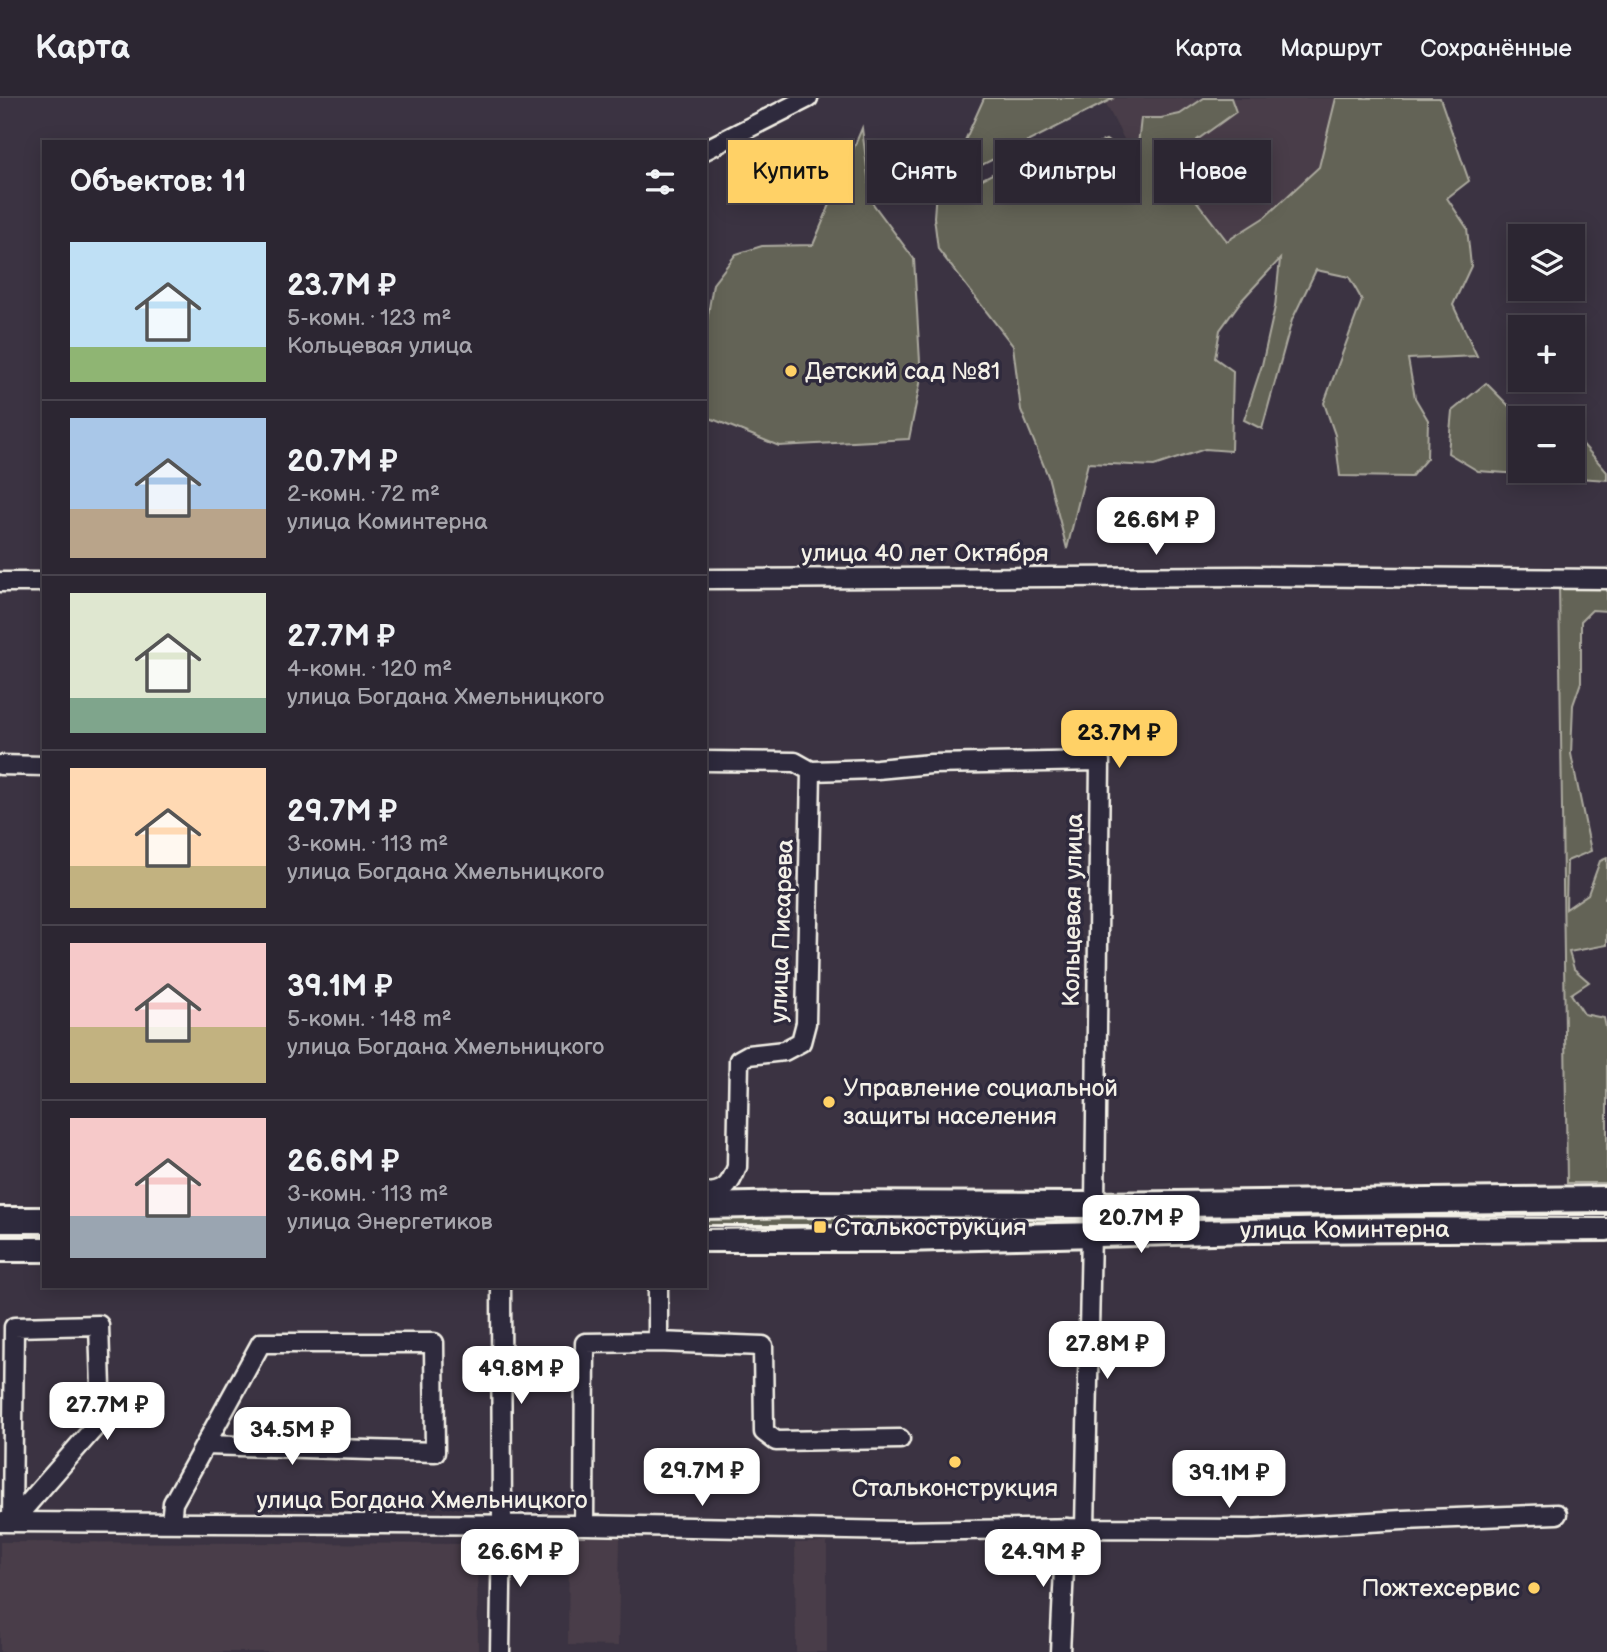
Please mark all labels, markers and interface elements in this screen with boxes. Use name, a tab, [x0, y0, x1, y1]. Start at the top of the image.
text: Карта	[35, 28, 130, 68]
text: Карта	[1175, 34, 1242, 63]
text: Маршрут	[1280, 34, 1382, 63]
text: Сохранённые	[1420, 34, 1572, 63]
chip: Купить	[728, 140, 853, 203]
chip: Снять	[867, 140, 981, 203]
chip: Фильтры	[995, 140, 1140, 203]
chip: Новое	[1154, 140, 1271, 203]
icon: filters	[641, 163, 679, 201]
text: Объектов: 11	[70, 164, 247, 200]
map controls	[1508, 224, 1585, 483]
button: layers	[1508, 224, 1585, 301]
text: 23.7M ₽	[287, 268, 396, 304]
icon: home	[126, 270, 210, 354]
text: 5-комн. · 123 m²	[287, 304, 451, 332]
button: +	[1508, 315, 1585, 392]
text: Кольцевая улица	[287, 332, 473, 360]
place label: Детский сад №81	[805, 357, 1000, 386]
marker: Детский сад №81	[783, 363, 799, 379]
button: −	[1508, 406, 1585, 483]
text: 20.7M ₽	[287, 444, 398, 480]
icon: home	[126, 446, 210, 530]
text: 2-комн. · 72 m²	[287, 480, 440, 508]
pin: 26.6M ₽	[1091, 498, 1221, 557]
text: 26.6M ₽	[1113, 506, 1199, 534]
text: улица Коминтерна	[287, 508, 488, 536]
street label: улица 40 лет Октября	[801, 539, 1049, 568]
text: 27.7M ₽	[287, 619, 395, 655]
icon: home	[126, 621, 210, 705]
text: 4-комн. · 120 m²	[287, 655, 452, 683]
text: улица Богдана Хмельницкого	[287, 683, 604, 711]
pin: 23.7M ₽	[1054, 710, 1184, 770]
text: 23.7M ₽	[1077, 719, 1161, 747]
text: 29.7M ₽	[287, 794, 397, 830]
icon: home	[126, 796, 210, 880]
street label: Кольцевая улица	[1057, 813, 1089, 1007]
text: 3-комн. · 113 m²	[287, 830, 448, 858]
street label: улица Писарева	[764, 839, 800, 1023]
text: улица Богдана Хмельницкого	[287, 858, 604, 886]
text: 39.1M ₽	[287, 969, 393, 1005]
icon: home	[126, 971, 210, 1055]
text: 5-комн. · 148 m²	[287, 1005, 452, 1033]
text: улица Богдана Хмельницкого	[287, 1033, 604, 1061]
place label: Управление социальной защиты населения	[843, 1074, 1118, 1131]
marker: Управление социальной защиты населения	[821, 1094, 837, 1110]
text: 26.6M ₽	[287, 1144, 399, 1180]
icon: home	[126, 1146, 210, 1230]
text: 3-комн. · 113 m²	[287, 1180, 448, 1208]
pin: 20.7M ₽	[1076, 1196, 1206, 1255]
text: 20.7M ₽	[1099, 1204, 1183, 1232]
text: улица Энергетиков	[287, 1208, 492, 1236]
place label: Сталькострукция	[834, 1213, 1027, 1242]
street label: улица Коминтерна	[1240, 1214, 1450, 1245]
marker: Сталькострукция	[812, 1219, 828, 1235]
pin: 27.8M ₽	[1042, 1322, 1172, 1381]
text: 27.8M ₽	[1065, 1330, 1149, 1358]
pin: 49.8M ₽	[456, 1346, 586, 1406]
text: 49.8M ₽	[478, 1355, 564, 1383]
pin: 27.7M ₽	[42, 1382, 172, 1442]
text: 27.7M ₽	[65, 1391, 149, 1419]
pin: 34.5M ₽	[227, 1408, 357, 1467]
text: 34.5M ₽	[250, 1416, 334, 1444]
pin: 29.7M ₽	[637, 1448, 767, 1508]
pin: 39.1M ₽	[1164, 1450, 1294, 1510]
marker: Стальконструкция	[947, 1454, 963, 1470]
text: 29.7M ₽	[660, 1457, 744, 1485]
text: 39.1M ₽	[1188, 1459, 1270, 1487]
place label: Стальконструкция	[852, 1474, 1058, 1503]
street label: улица Богдана Хмельницкого	[257, 1486, 587, 1515]
pin: 26.6M ₽	[455, 1530, 585, 1589]
pin: 24.9M ₽	[978, 1530, 1108, 1589]
text: 26.6M ₽	[477, 1538, 563, 1566]
text: 24.9M ₽	[1001, 1538, 1085, 1566]
place label: Пожтехсервис	[1362, 1574, 1520, 1603]
marker: Пожтехсервис	[1526, 1580, 1542, 1596]

